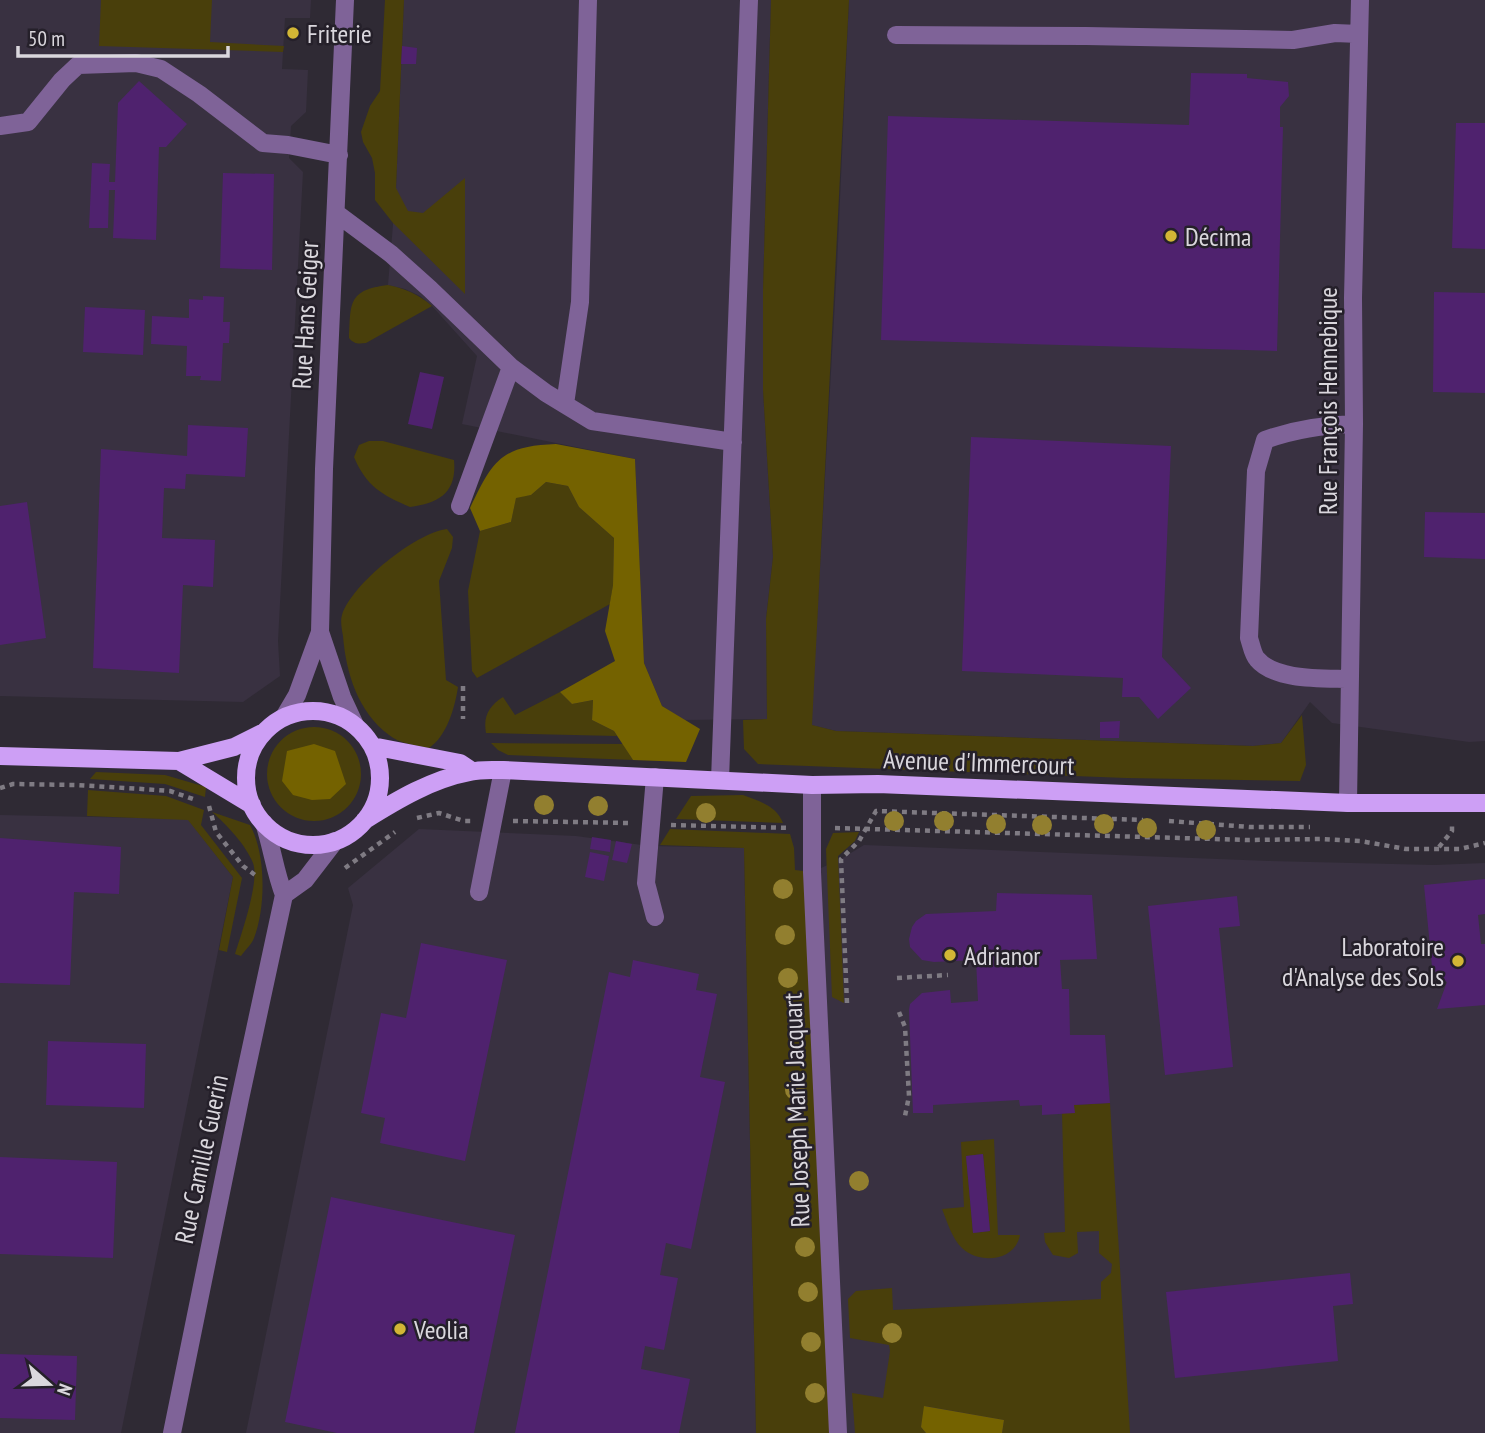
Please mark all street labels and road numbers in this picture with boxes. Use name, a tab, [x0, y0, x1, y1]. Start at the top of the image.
street label: Rue Hans Geiger	[285, 240, 325, 390]
street label: Rue François Hennebique	[1311, 287, 1344, 515]
street label: Avenue d'Immercourt	[883, 742, 1075, 782]
street label: Rue Joseph Marie Jacquart	[775, 992, 817, 1228]
street label: Rue Camille Guerin	[167, 1071, 235, 1247]

